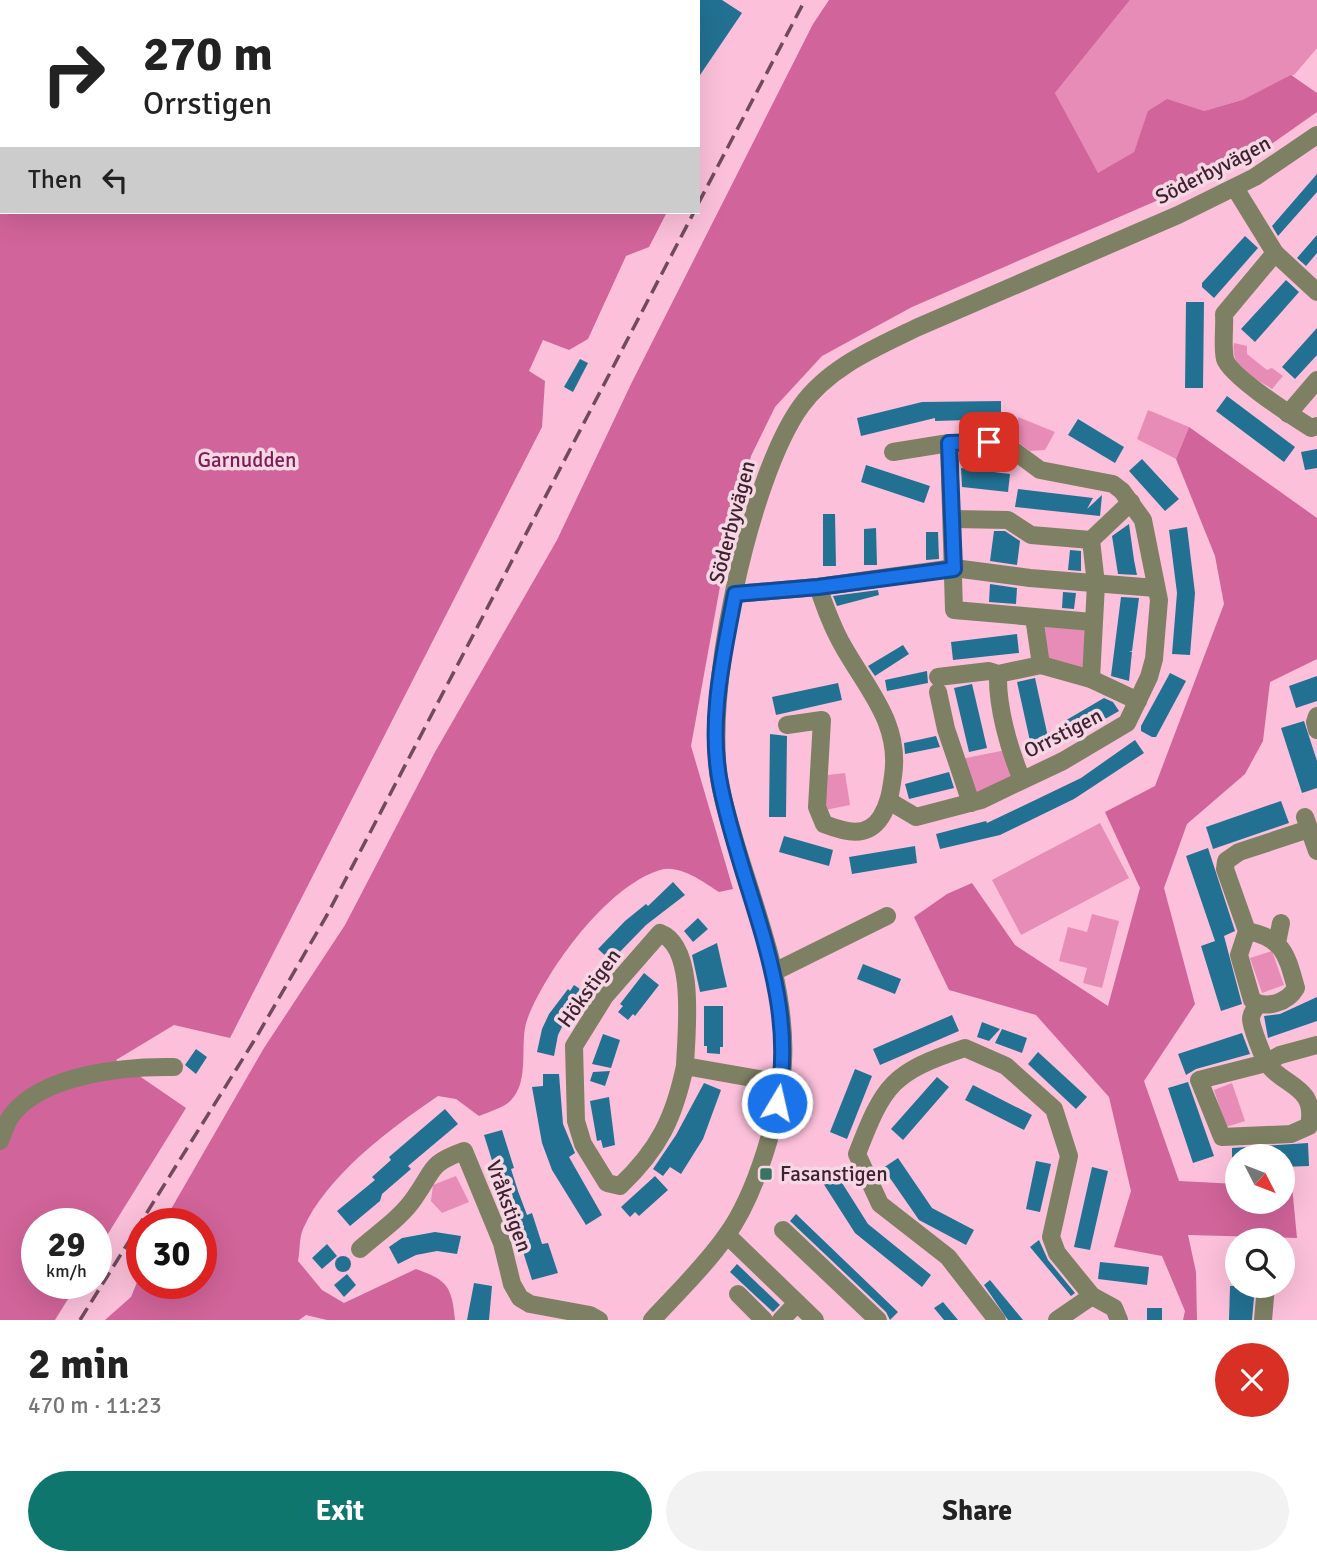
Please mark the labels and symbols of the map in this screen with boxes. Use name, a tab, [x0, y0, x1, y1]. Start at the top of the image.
street label: Söderbyvägen	[1151, 130, 1275, 210]
pin	[959, 412, 1019, 472]
park label: Garnudden	[197, 447, 297, 473]
street label: Söderbyvägen	[703, 458, 761, 586]
street label: Orrstigen	[1019, 702, 1107, 764]
street label: Hökstigen	[552, 944, 626, 1032]
position arrow	[740, 1066, 814, 1140]
north arrow	[1225, 1144, 1295, 1214]
street label: Vråkstigen	[480, 1157, 538, 1255]
place label: Fasanstigen	[780, 1161, 888, 1187]
marker: Fasanstigen	[758, 1166, 774, 1182]
speed limit sign: 30	[126, 1208, 217, 1299]

